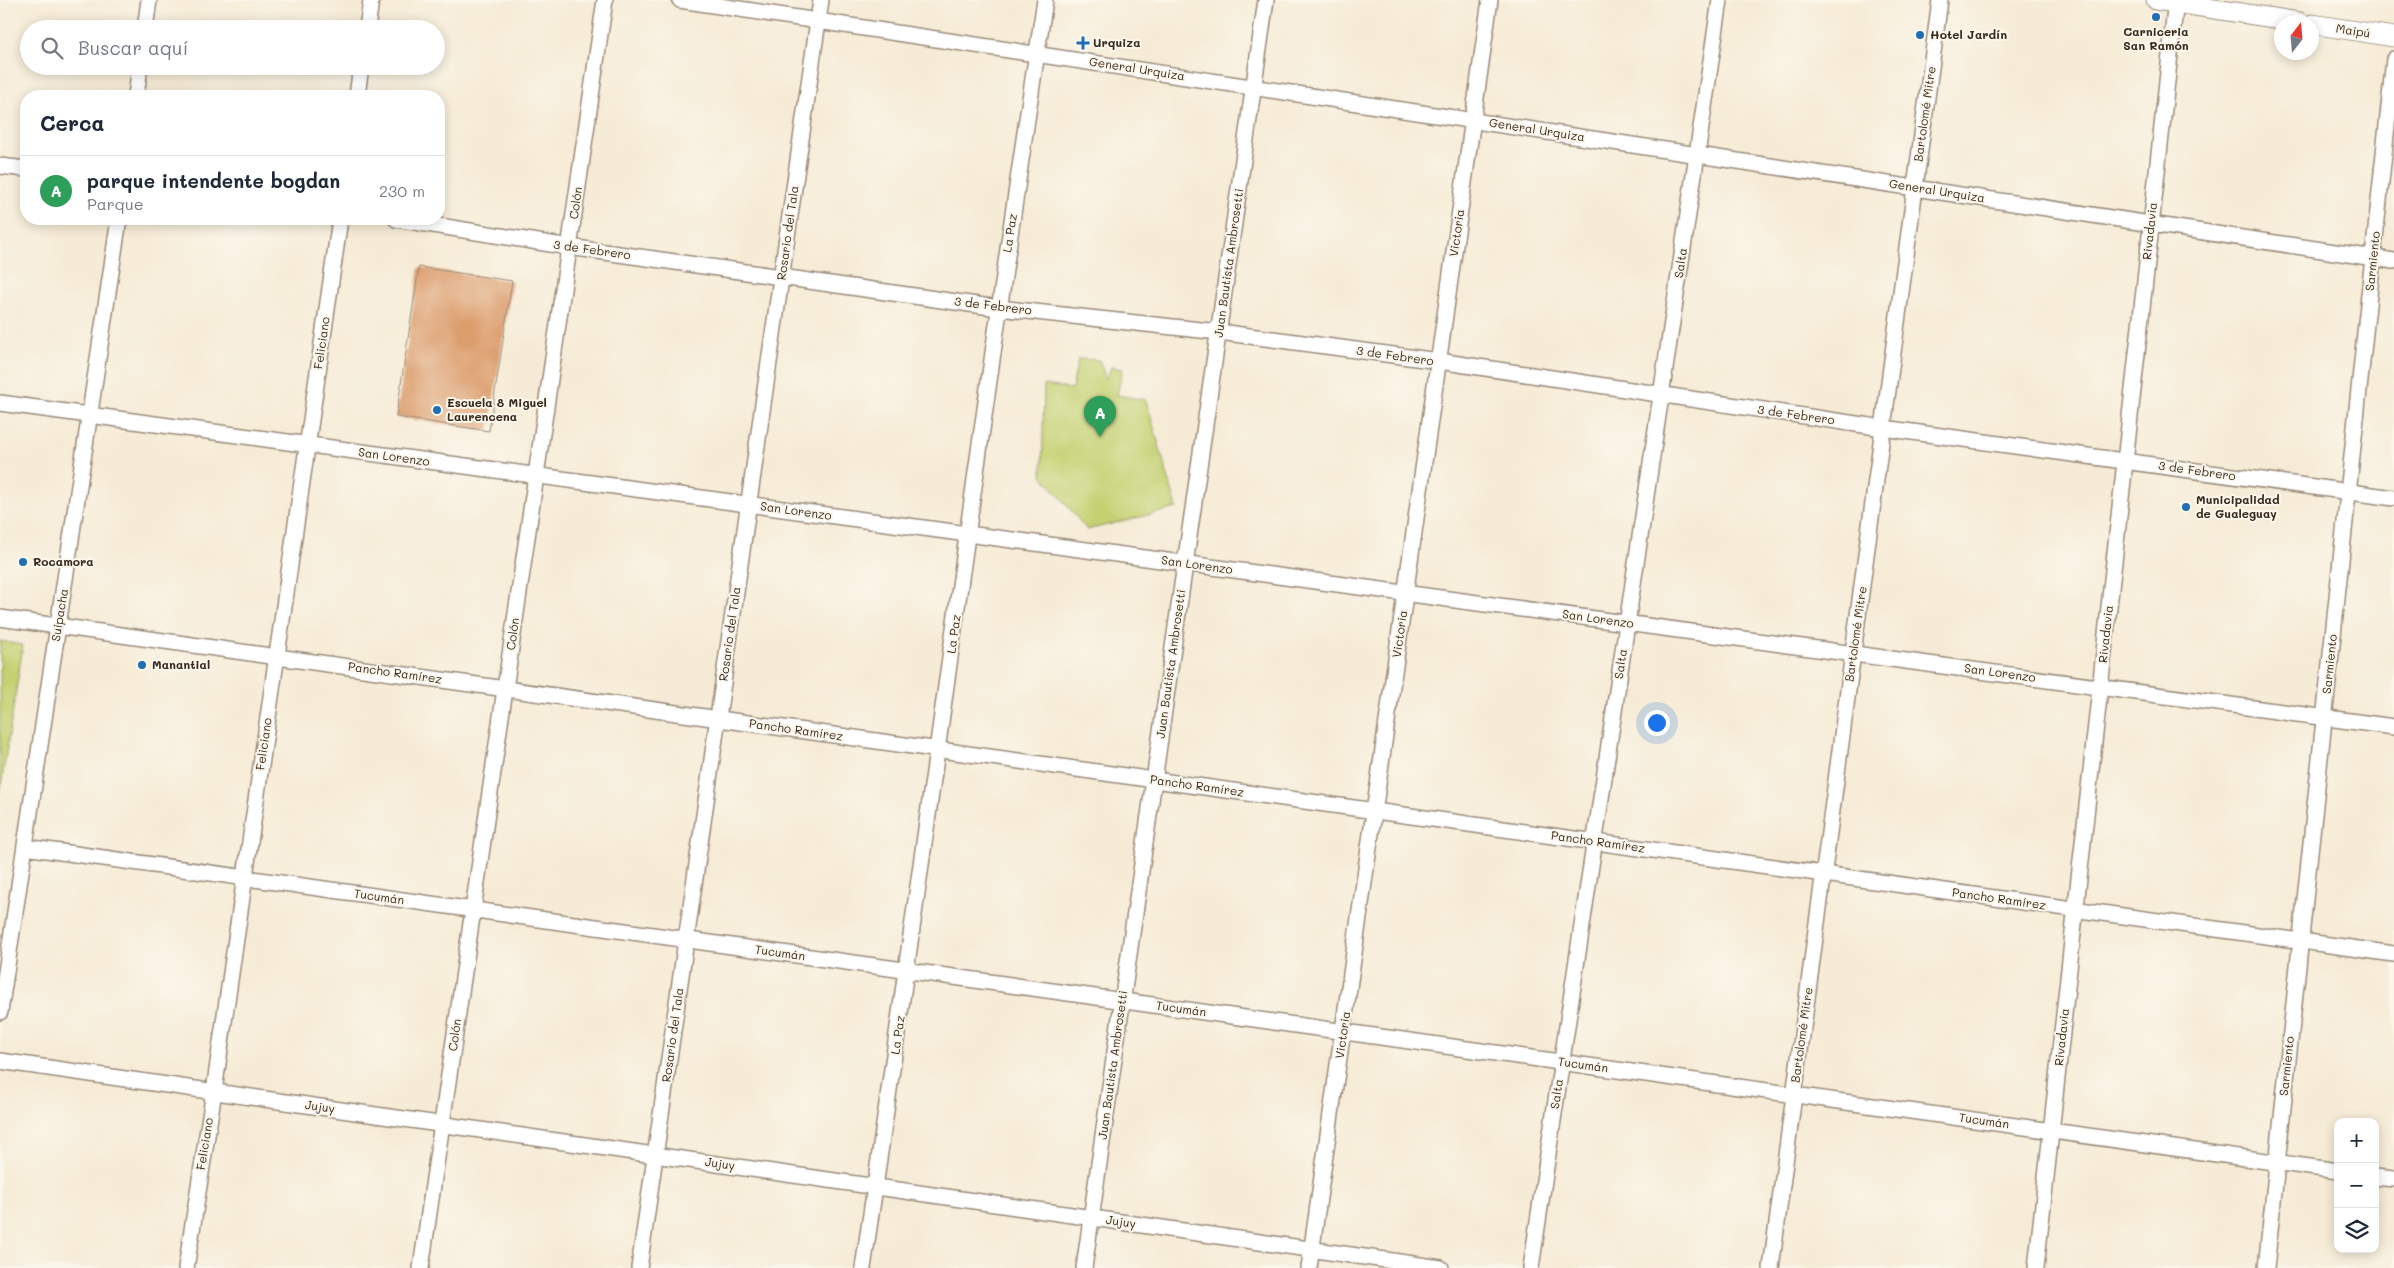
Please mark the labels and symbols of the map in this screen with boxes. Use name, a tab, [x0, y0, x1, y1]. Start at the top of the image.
marker: Carniceria San Ramón	[2150, 11, 2162, 23]
north arrow	[2274, 15, 2319, 60]
street label: Maipú	[2335, 19, 2372, 41]
place label: Carniceria San Ramón	[2123, 23, 2189, 53]
place label: Hotel Jardín	[1930, 26, 2007, 42]
marker: Hotel Jardín	[1914, 29, 1926, 41]
place label: Urquiza	[1093, 34, 1141, 50]
marker: Urquiza	[1077, 37, 1089, 49]
street label: General Urquiza	[1088, 53, 1186, 83]
street label: Bartolomé Mitre	[1909, 65, 1939, 163]
street label: General Urquiza	[1488, 114, 1586, 144]
street label: General Urquiza	[1888, 175, 1986, 205]
street label: Rosario del Tala	[772, 185, 802, 281]
street label: Colón	[565, 186, 585, 220]
street label: Juan Bautista Ambrosetti	[1210, 187, 1246, 338]
street label: Rivadavia	[2138, 201, 2160, 260]
street label: Victoria	[1445, 208, 1467, 258]
street label: La Paz	[998, 212, 1020, 253]
street label: Sarmiento	[2361, 230, 2383, 292]
street label: 3 de Febrero	[552, 236, 632, 262]
street label: Salta	[1670, 247, 1690, 279]
street label: 3 de Febrero	[953, 292, 1033, 318]
street label: Feliciano	[309, 316, 333, 370]
street label: 3 de Febrero	[1355, 342, 1435, 368]
place label: Escuela 8 Miguel Laurencena	[447, 394, 547, 424]
pin: A	[1084, 396, 1116, 437]
street label: 3 de Febrero	[1756, 401, 1836, 427]
marker: Escuela 8 Miguel Laurencena	[431, 404, 443, 416]
street label: San Lorenzo	[357, 443, 431, 469]
street label: 3 de Febrero	[2157, 457, 2237, 483]
place label: Municipalidad de Gualeguay	[2196, 491, 2280, 521]
street label: San Lorenzo	[759, 497, 833, 523]
marker: Municipalidad de Gualeguay	[2180, 501, 2192, 513]
street label: San Lorenzo	[1160, 551, 1234, 577]
place label: Rocamora	[33, 553, 94, 569]
marker: Rocamora	[17, 556, 29, 568]
street label: Bartolomé Mitre	[1840, 585, 1870, 683]
street label: Rosario del Tala	[714, 586, 744, 682]
street label: Suipacha	[47, 587, 71, 642]
street label: Juan Bautista Ambrosetti	[1152, 588, 1188, 739]
street label: Rivadavia	[2094, 604, 2116, 663]
street label: San Lorenzo	[1561, 605, 1635, 631]
street label: Victoria	[1388, 609, 1410, 659]
street label: La Paz	[942, 613, 964, 654]
street label: Colón	[502, 617, 522, 651]
street label: Sarmiento	[2318, 633, 2340, 695]
street label: Salta	[1610, 648, 1630, 680]
place label: Manantial	[152, 656, 210, 672]
street label: Pancho Ramírez	[347, 657, 444, 687]
marker: Manantial	[136, 659, 148, 671]
street label: San Lorenzo	[1963, 659, 2037, 685]
your location	[1644, 710, 1670, 736]
street label: Pancho Ramírez	[748, 714, 845, 744]
street label: Feliciano	[251, 717, 275, 771]
street label: Pancho Ramírez	[1149, 770, 1246, 800]
street label: Pancho Ramírez	[1550, 826, 1647, 856]
street label: Pancho Ramírez	[1951, 883, 2048, 913]
street label: Tucumán	[353, 885, 405, 907]
street label: Tucumán	[754, 941, 806, 963]
street label: Bartolomé Mitre	[1786, 986, 1816, 1084]
street label: Rosario del Tala	[657, 987, 687, 1083]
street label: Juan Bautista Ambrosetti	[1094, 989, 1130, 1140]
street label: Tucumán	[1155, 997, 1207, 1019]
street label: Rivadavia	[2050, 1007, 2072, 1066]
street label: Victoria	[1331, 1010, 1353, 1060]
street label: La Paz	[886, 1014, 908, 1055]
street label: Colón	[444, 1018, 464, 1052]
street label: Sarmiento	[2275, 1035, 2297, 1097]
street label: Tucumán	[1557, 1053, 1609, 1075]
street label: Salta	[1546, 1078, 1566, 1110]
street label: Jujuy	[304, 1096, 336, 1116]
street label: Tucumán	[1958, 1109, 2010, 1131]
street label: Feliciano	[192, 1117, 216, 1171]
street label: Jujuy	[704, 1153, 736, 1173]
street label: Jujuy	[1105, 1211, 1137, 1231]

